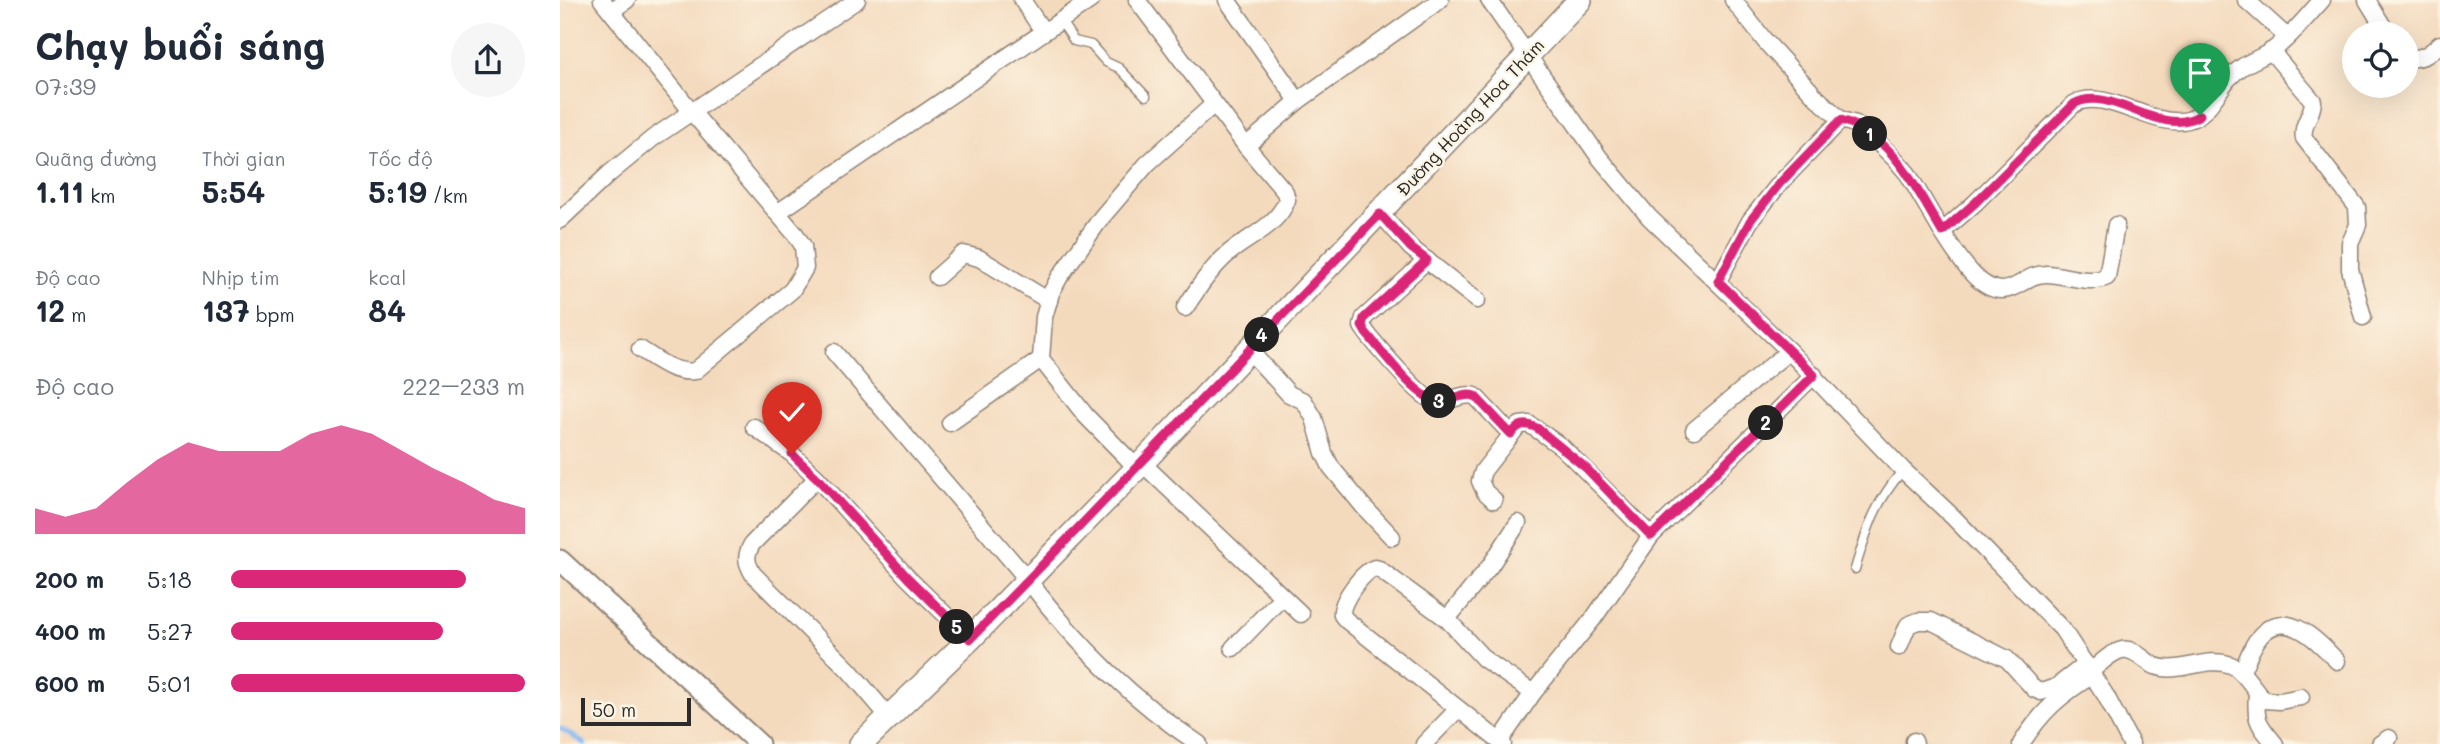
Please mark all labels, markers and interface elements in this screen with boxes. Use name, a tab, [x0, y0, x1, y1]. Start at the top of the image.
text: Chạy buổi sáng	[35, 20, 325, 70]
map controls	[2342, 21, 2419, 98]
button: locate	[2342, 21, 2419, 98]
button: share	[451, 23, 525, 97]
street label: Đường Hoàng Hoa Thám	[1391, 33, 1549, 201]
pin	[2170, 43, 2230, 115]
icon: arrive	[2181, 54, 2219, 92]
text: 07:39	[35, 71, 96, 101]
pin: 1	[1852, 116, 1888, 152]
text: 1	[1865, 121, 1874, 146]
text: Quãng đường	[35, 146, 157, 171]
text: Thời gian	[202, 146, 285, 171]
text: Tốc độ	[368, 146, 432, 171]
text: 1.11	[35, 171, 84, 211]
text: 5:54	[202, 171, 265, 211]
text: 5:19	[368, 171, 427, 211]
text: km	[84, 183, 115, 208]
text: /km	[427, 183, 468, 208]
text: Độ cao	[35, 265, 100, 290]
text: Nhịp tim	[202, 265, 279, 290]
text: kcal	[368, 265, 406, 290]
text: 12	[35, 290, 65, 330]
text: 137	[202, 290, 250, 330]
text: 84	[368, 290, 406, 330]
text: m	[65, 302, 86, 327]
text: bpm	[250, 302, 295, 327]
pin: 4	[1244, 318, 1280, 352]
text: 4	[1255, 322, 1268, 347]
text: Độ cao	[35, 371, 114, 401]
text: 222–233 m	[402, 371, 525, 401]
pin	[762, 382, 822, 454]
pin: 3	[1422, 384, 1456, 418]
text: 3	[1433, 388, 1444, 413]
icon: check	[773, 393, 811, 431]
pin: 2	[1748, 406, 1784, 440]
text: 2	[1760, 410, 1771, 435]
text: 200 m	[35, 564, 104, 594]
text: 5:18	[147, 564, 192, 594]
pin: 5	[940, 610, 974, 644]
text: 5	[951, 614, 962, 639]
text: 400 m	[35, 616, 106, 646]
text: 5:27	[147, 616, 193, 646]
text: 600 m	[35, 668, 105, 698]
text: 5:01	[147, 668, 192, 698]
scale bar	[581, 695, 691, 727]
text: 50 m	[592, 697, 636, 722]

